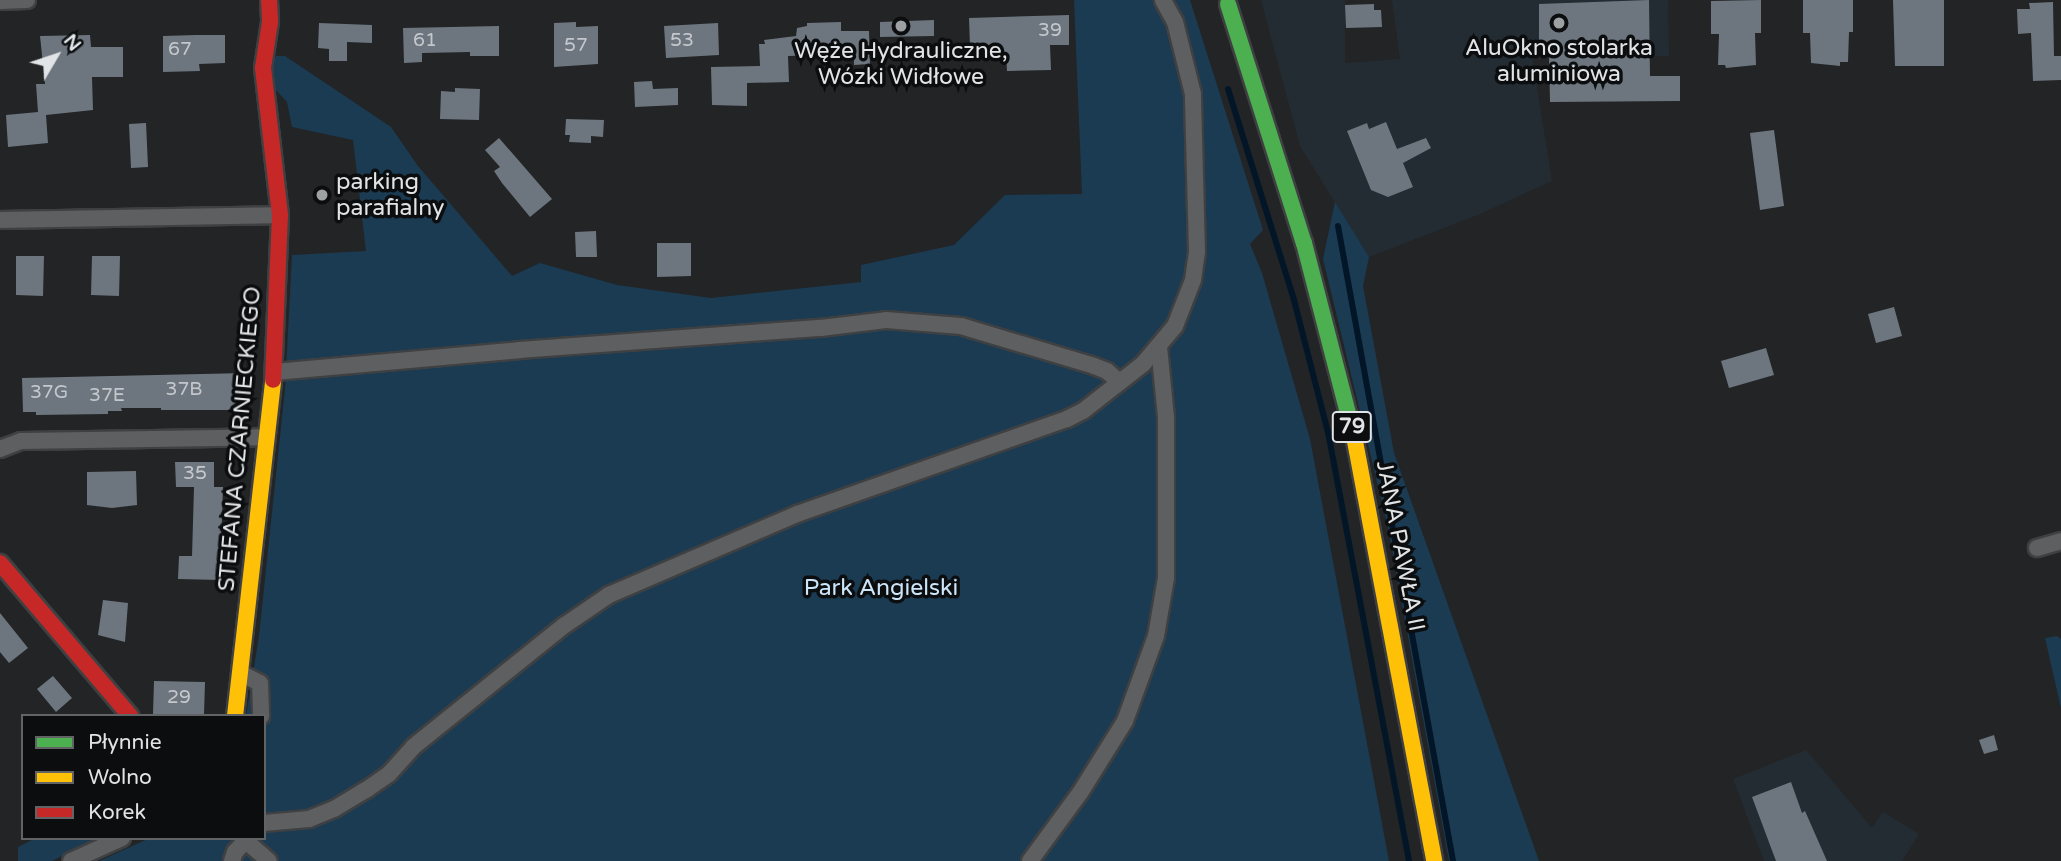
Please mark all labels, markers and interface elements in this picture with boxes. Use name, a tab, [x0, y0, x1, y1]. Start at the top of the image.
marker: AluOkno stolarka aluminiowa	[1551, 15, 1567, 31]
marker: Węże Hydrauliczne, Wózki Widłowe	[893, 18, 909, 34]
house number: 39	[1038, 20, 1062, 42]
north arrow	[21, 21, 91, 91]
text: N	[59, 30, 86, 56]
house number: 61	[413, 30, 437, 52]
house number: 53	[670, 30, 694, 52]
place label: AluOkno stolarka aluminiowa	[1465, 34, 1653, 88]
house number: 57	[564, 35, 588, 57]
place label: Węże Hydrauliczne, Wózki Widłowe	[794, 37, 1008, 91]
house number: 67	[168, 39, 192, 61]
place label: parking parafialny	[336, 168, 444, 222]
marker: parking parafialny	[314, 187, 330, 203]
street label: STEFANA CZARNIECKIEGO	[213, 285, 267, 593]
house number: 37B	[165, 379, 203, 401]
house number: 37G	[30, 382, 68, 404]
house number: 37E	[89, 385, 125, 407]
road number: 79	[1331, 410, 1373, 444]
street label: JANA PAWŁA II	[1370, 458, 1430, 634]
house number: 35	[183, 463, 207, 485]
park label: Park Angielski	[804, 574, 958, 602]
house number: 29	[167, 687, 191, 709]
legend	[21, 714, 266, 840]
text: Płynnie	[88, 730, 162, 755]
text: Wolno	[88, 765, 152, 790]
text: Korek	[88, 800, 146, 825]

